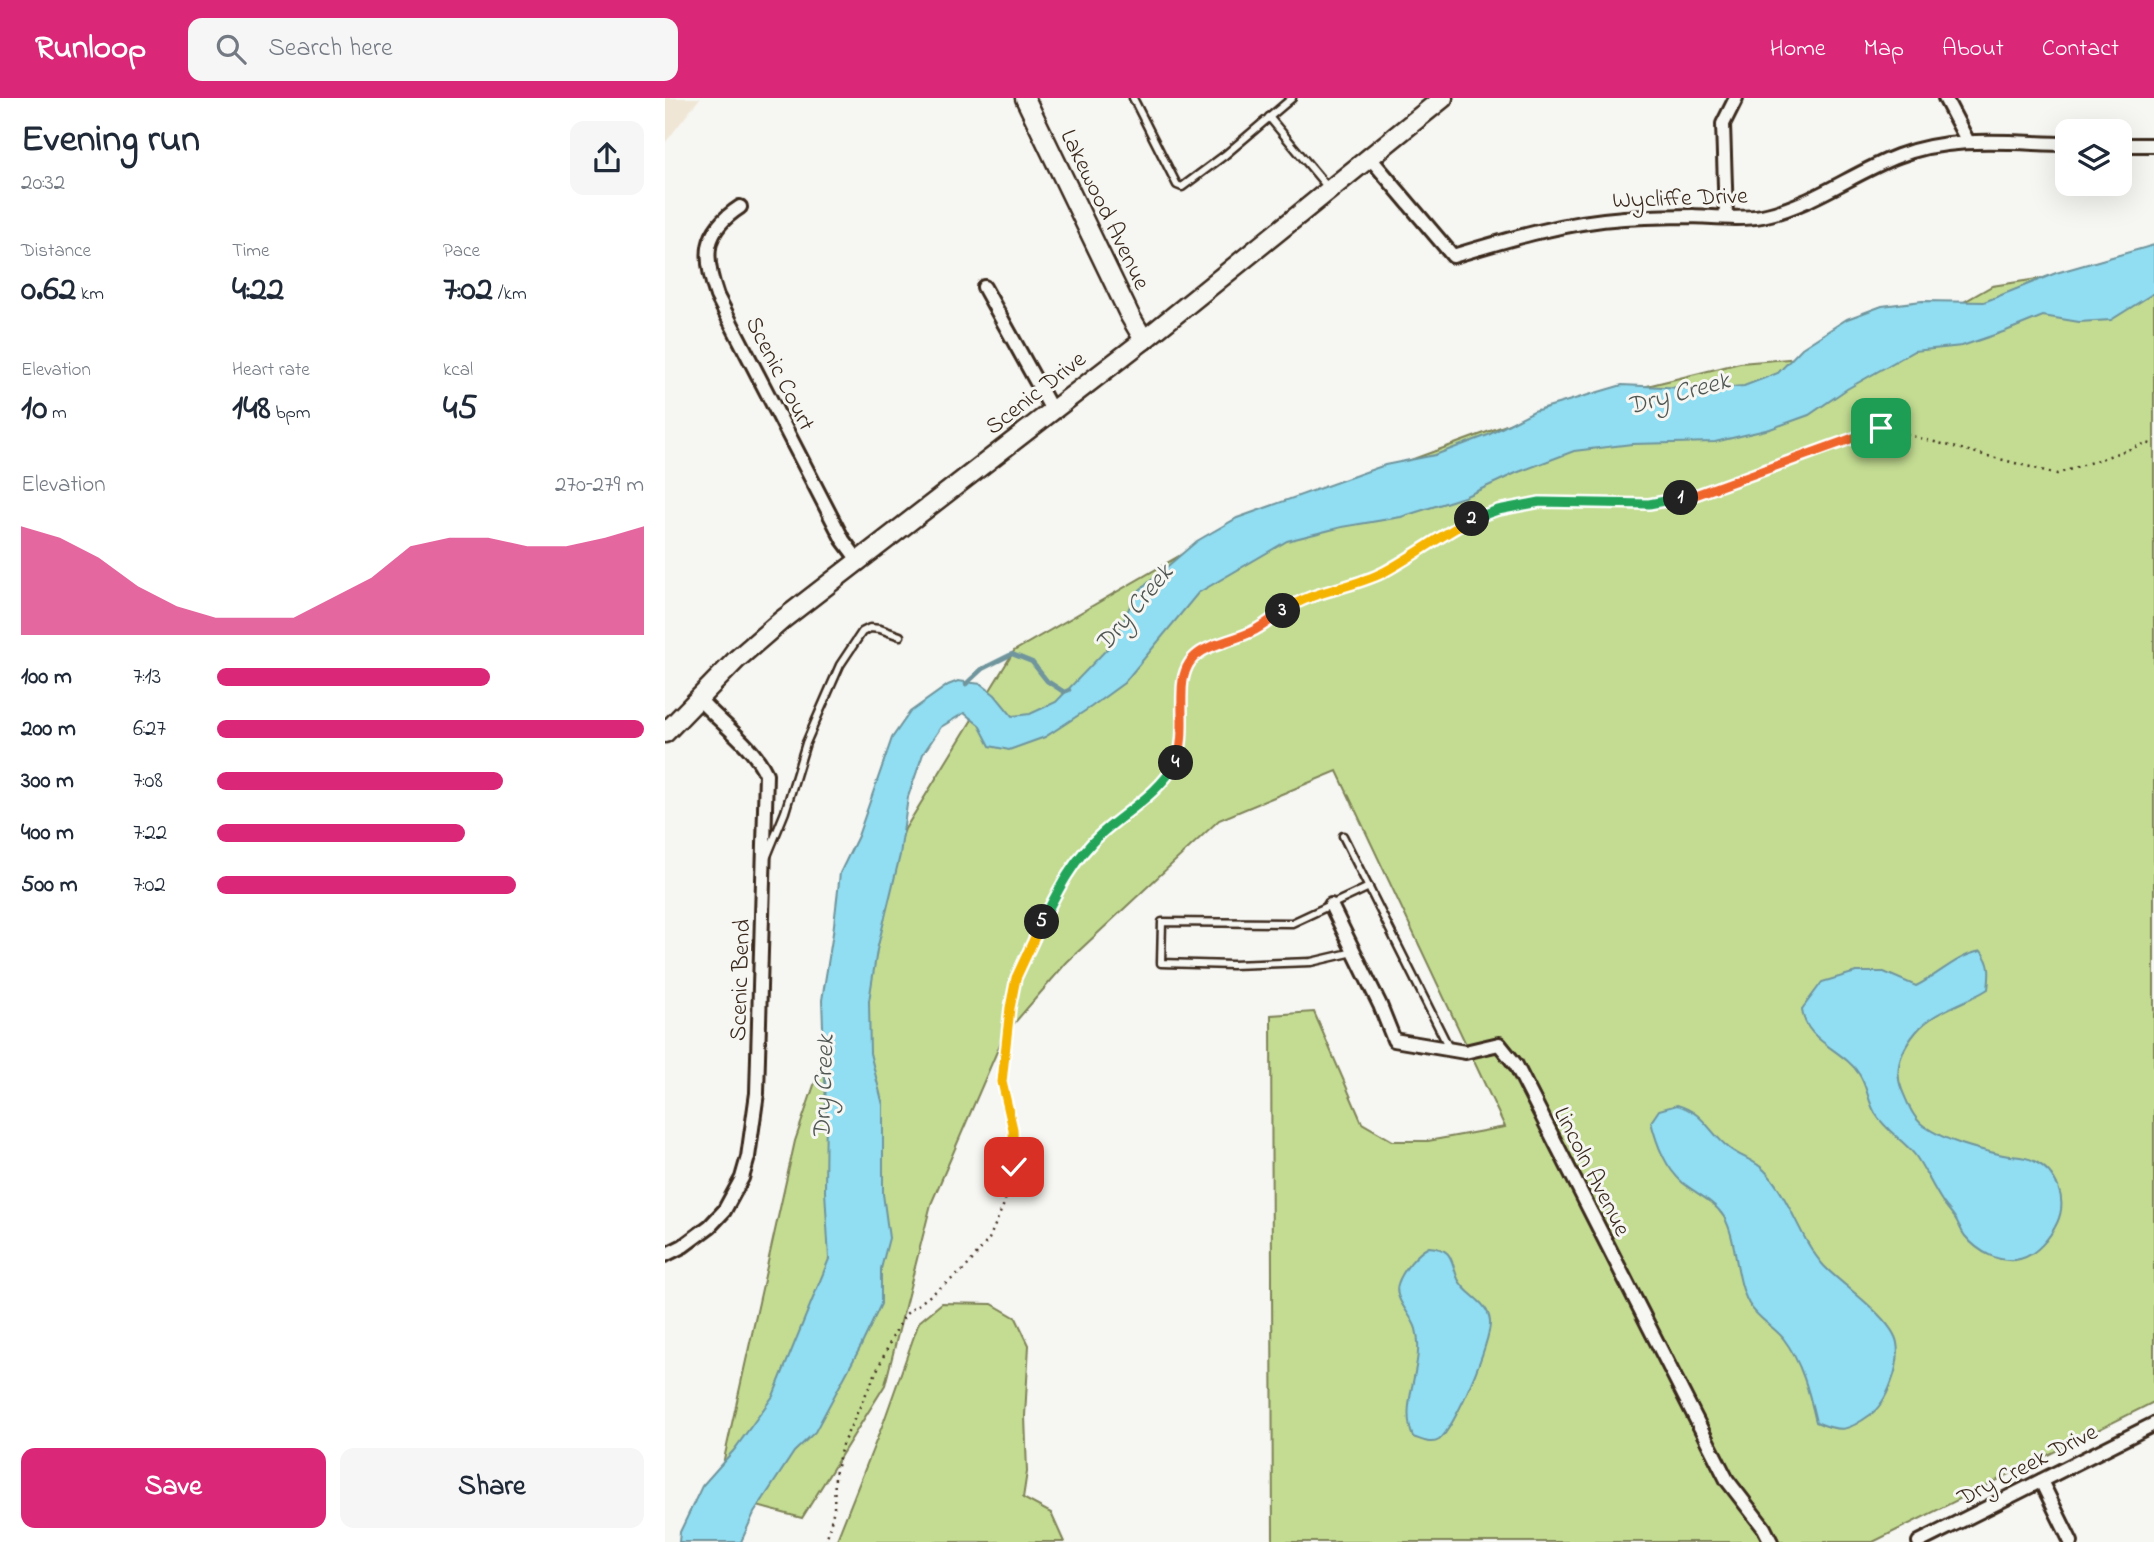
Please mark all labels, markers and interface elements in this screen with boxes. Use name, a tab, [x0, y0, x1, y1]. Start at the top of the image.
search box	[188, 18, 678, 81]
text: Runloop	[35, 25, 146, 73]
icon: search	[212, 30, 250, 68]
text: Search here	[268, 30, 393, 68]
text: Home	[1770, 32, 1826, 67]
text: Map	[1864, 32, 1904, 67]
text: About	[1942, 32, 2004, 67]
text: Contact	[2042, 32, 2119, 67]
text: Evening run	[21, 113, 200, 169]
map controls	[2055, 119, 2132, 196]
button: layers	[2055, 119, 2132, 196]
button: share	[570, 121, 644, 195]
street label: Lakewood Avenue	[1050, 124, 1158, 297]
text: 20:32	[21, 167, 65, 200]
street label: Wycliffe Drive	[1612, 180, 1749, 220]
text: Distance	[21, 238, 91, 265]
text: Time	[232, 238, 270, 265]
text: Pace	[443, 238, 480, 265]
text: 0.62	[21, 265, 76, 316]
text: 4:22	[232, 265, 284, 316]
text: 7:02	[443, 265, 493, 316]
text: km	[76, 281, 104, 308]
text: /km	[493, 281, 527, 308]
street label: Scenic Court	[735, 311, 823, 438]
street label: Scenic Drive	[979, 343, 1095, 445]
text: Elevation	[21, 357, 91, 384]
text: Heart rate	[232, 357, 310, 384]
text: kcal	[443, 357, 473, 384]
water label: Dry Creek	[1623, 363, 1736, 427]
text: 10	[21, 384, 47, 435]
text: 148	[232, 384, 271, 435]
text: 45	[443, 384, 477, 435]
pin	[1851, 398, 1911, 458]
text: m	[47, 400, 67, 427]
text: bpm	[271, 400, 311, 427]
icon: arrive	[1862, 409, 1900, 447]
text: Elevation	[21, 469, 106, 502]
text: 270–279 m	[555, 469, 644, 502]
pin: 1	[1663, 480, 1699, 516]
text: 1	[1677, 484, 1684, 511]
pin: 2	[1455, 502, 1489, 536]
text: 2	[1467, 505, 1476, 532]
water label: Dry Creek	[1087, 555, 1185, 661]
pin: 3	[1265, 594, 1301, 628]
text: 3	[1279, 597, 1286, 624]
text: 100 m	[21, 661, 72, 694]
text: 7:13	[133, 661, 161, 694]
text: 200 m	[21, 713, 76, 746]
text: 6:27	[133, 713, 166, 746]
pin: 4	[1159, 746, 1193, 780]
text: 4	[1172, 749, 1179, 776]
text: 300 m	[21, 765, 74, 798]
text: 7:08	[133, 765, 163, 798]
text: 400 m	[21, 817, 74, 850]
text: 7:22	[133, 817, 167, 850]
text: 500 m	[21, 869, 78, 902]
text: 7:02	[133, 869, 166, 902]
pin: 5	[1025, 904, 1059, 940]
text: 5	[1036, 908, 1047, 935]
street label: Scenic Bend	[722, 918, 761, 1042]
water label: Dry Creek	[804, 1032, 846, 1140]
street label: Lincoln Avenue	[1543, 1101, 1638, 1243]
pin	[984, 1137, 1044, 1197]
icon: check	[995, 1148, 1033, 1186]
street label: Dry Creek Drive	[1951, 1416, 2105, 1518]
button: Save	[21, 1448, 326, 1528]
button: Share	[340, 1448, 644, 1528]

